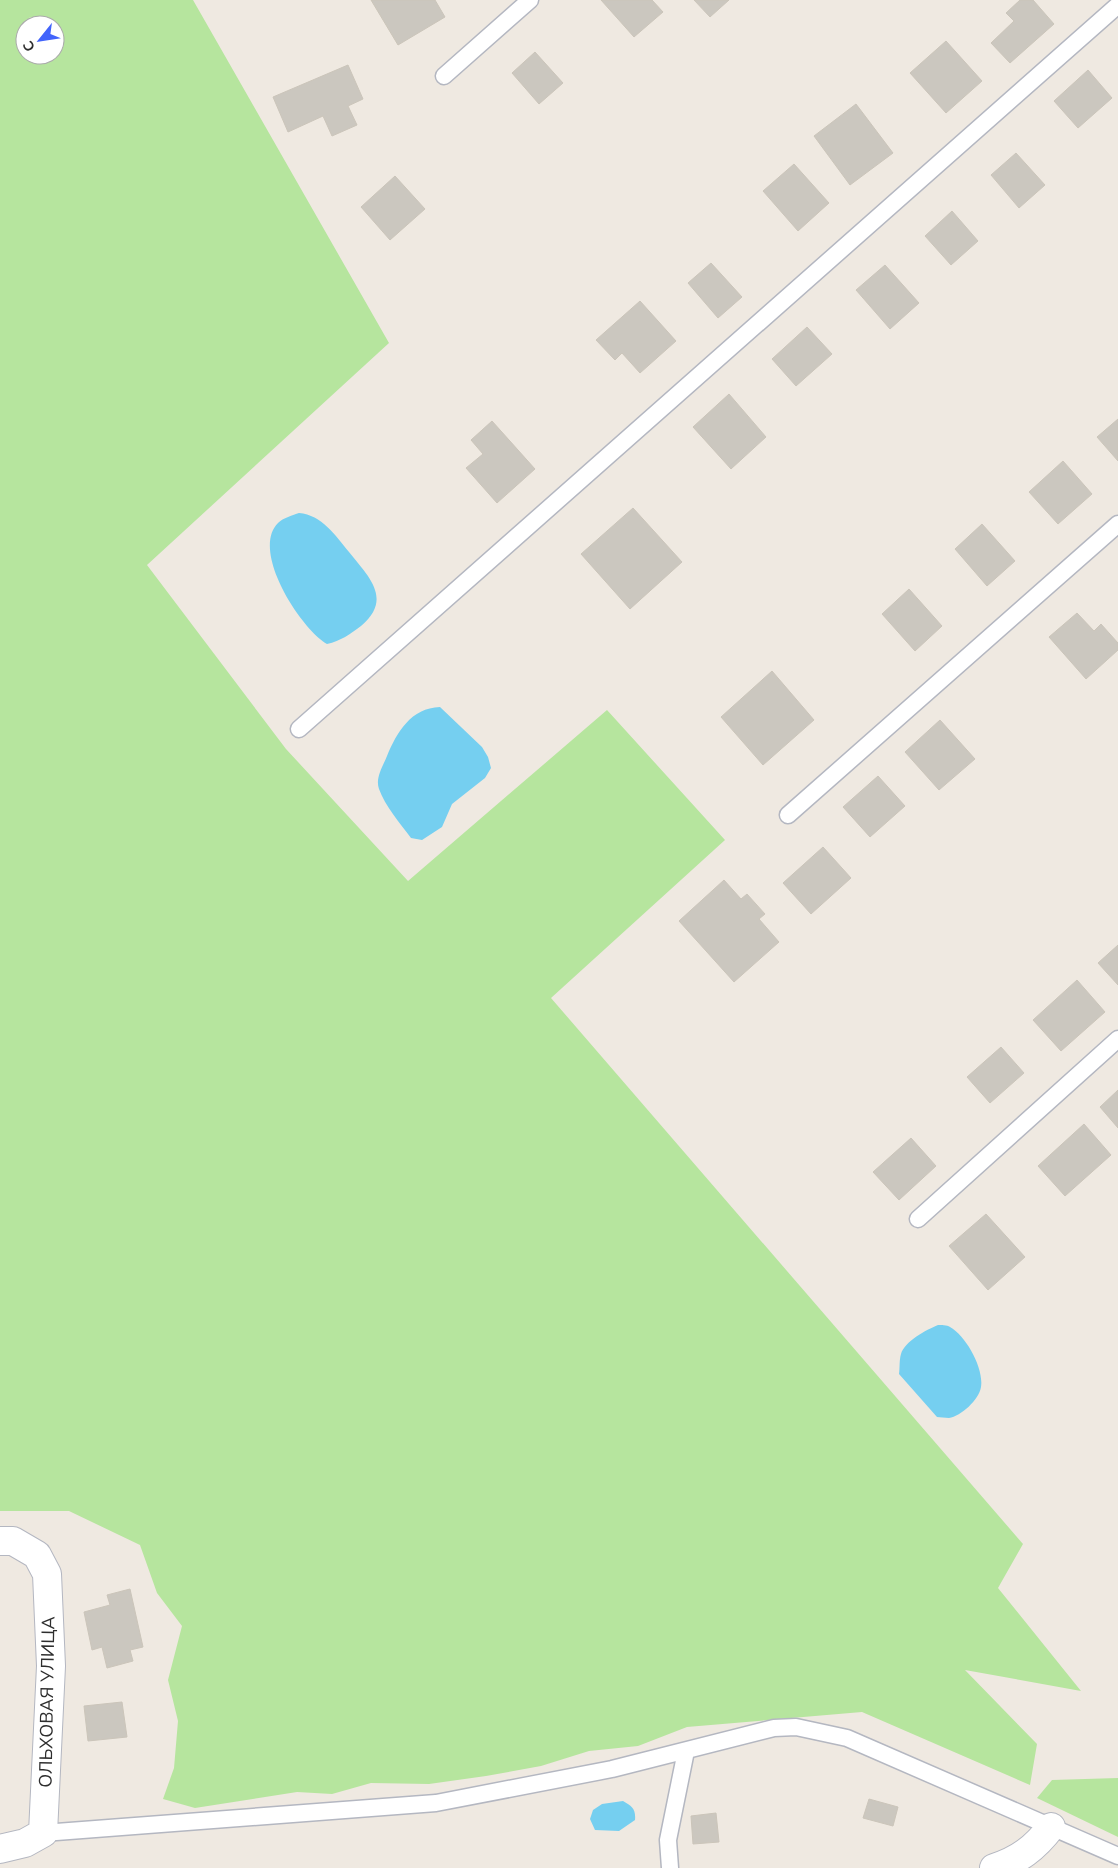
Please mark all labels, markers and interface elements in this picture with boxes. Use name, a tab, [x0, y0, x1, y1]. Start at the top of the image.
north arrow	[15, 15, 65, 65]
text: С	[18, 37, 40, 55]
street label: ОЛЬХОВАЯ УЛИЦА	[34, 1616, 60, 1788]

